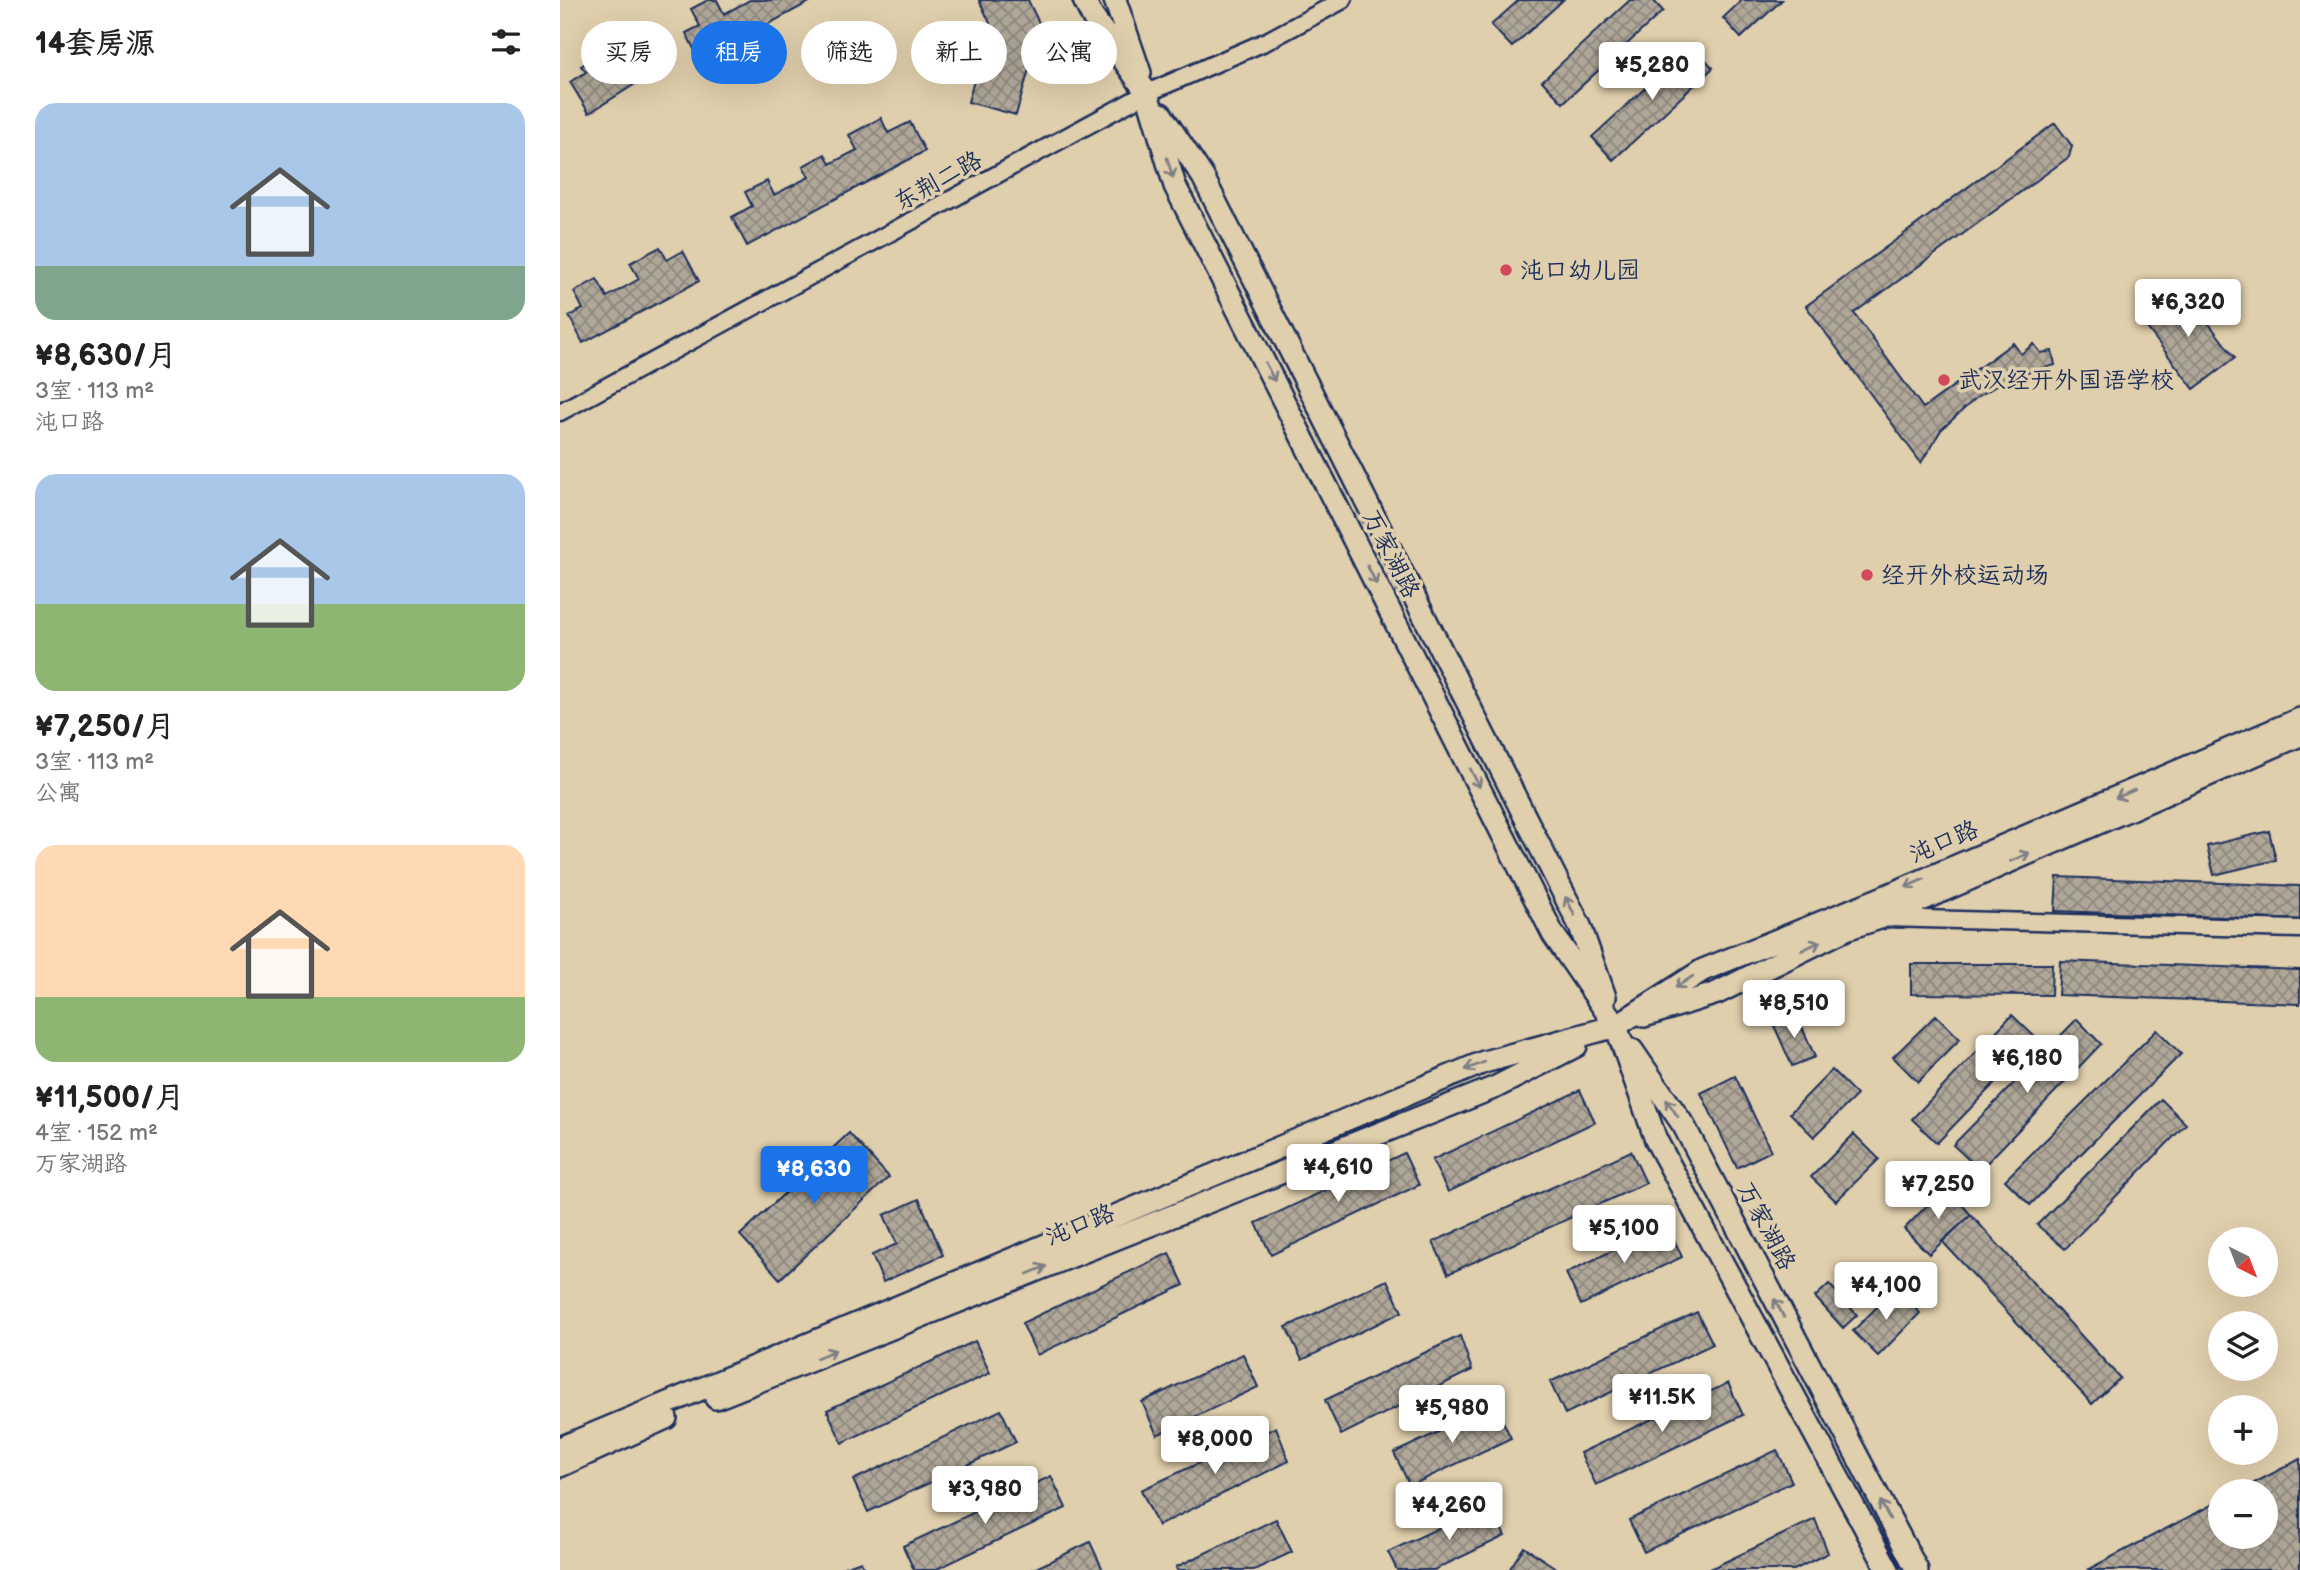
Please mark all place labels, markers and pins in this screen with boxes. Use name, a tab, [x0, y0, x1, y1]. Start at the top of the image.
pin: ¥5,280	[1595, 42, 1709, 102]
place label: 沌口幼儿园	[1520, 256, 1640, 285]
marker: 沌口幼儿园	[1498, 262, 1514, 278]
pin: ¥6,320	[2131, 280, 2245, 339]
place label: 武汉经开外国语学校	[1958, 366, 2174, 395]
marker: 武汉经开外国语学校	[1936, 372, 1952, 388]
place label: 经开外校运动场	[1881, 561, 2049, 590]
marker: 经开外校运动场	[1859, 567, 1875, 583]
pin: ¥8,510	[1737, 981, 1851, 1040]
pin: ¥6,180	[1970, 1036, 2084, 1095]
pin: ¥4,610	[1281, 1144, 1395, 1204]
pin: ¥8,630	[757, 1146, 871, 1206]
pin: ¥7,250	[1881, 1162, 1995, 1221]
pin: ¥5,100	[1567, 1206, 1681, 1265]
pin: ¥4,100	[1829, 1262, 1943, 1322]
pin: ¥11.5K	[1605, 1374, 1719, 1434]
pin: ¥5,980	[1395, 1386, 1509, 1445]
pin: ¥8,000	[1158, 1416, 1272, 1476]
pin: ¥3,980	[928, 1466, 1042, 1526]
pin: ¥4,260	[1392, 1482, 1506, 1542]

